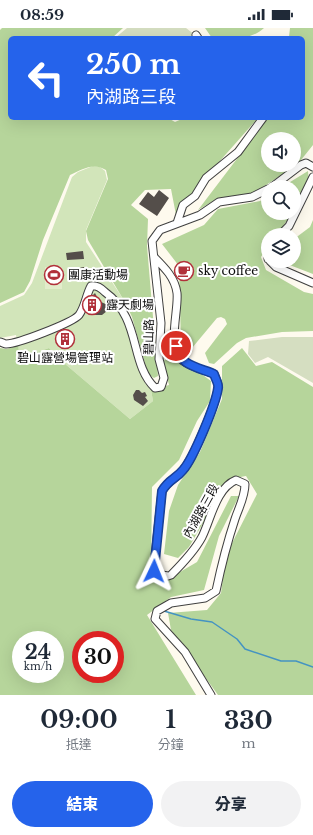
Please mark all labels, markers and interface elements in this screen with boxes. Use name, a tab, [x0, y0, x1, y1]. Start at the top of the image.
text: 08:59	[20, 5, 64, 24]
text: 250 m	[86, 47, 180, 82]
icon: left	[20, 52, 72, 104]
text: 內湖路三段	[86, 86, 176, 108]
map controls	[261, 132, 301, 268]
button: sound	[261, 132, 301, 172]
button: search	[261, 180, 301, 220]
button: layers	[261, 228, 301, 268]
cafe icon: sky coffee	[173, 260, 195, 282]
place label: sky coffee	[198, 263, 258, 278]
sports icon: 團康活動場	[43, 264, 65, 286]
place label: 團康活動場	[68, 267, 128, 282]
building icon: 露天劇場	[81, 294, 103, 316]
place label: 露天劇場	[106, 297, 154, 312]
street label: 碧山路	[141, 319, 156, 355]
building icon: 碧山露營場管理站	[54, 328, 76, 350]
pin	[159, 329, 193, 363]
icon: arrive	[165, 335, 187, 357]
place label: 碧山露營場管理站	[17, 350, 113, 365]
street label: 內湖路三段	[179, 481, 222, 541]
position arrow	[133, 550, 175, 592]
speed limit sign: 30	[72, 631, 124, 683]
text: 24	[25, 640, 51, 664]
text: km/h	[24, 660, 52, 673]
text: 09:00	[40, 705, 118, 734]
text: 1	[166, 705, 176, 734]
text: 330	[224, 706, 273, 735]
text: m	[241, 735, 255, 752]
text: 抵達	[66, 736, 92, 753]
text: 分鐘	[158, 736, 184, 753]
button: 結束	[12, 781, 153, 827]
button: 分享	[161, 781, 301, 827]

